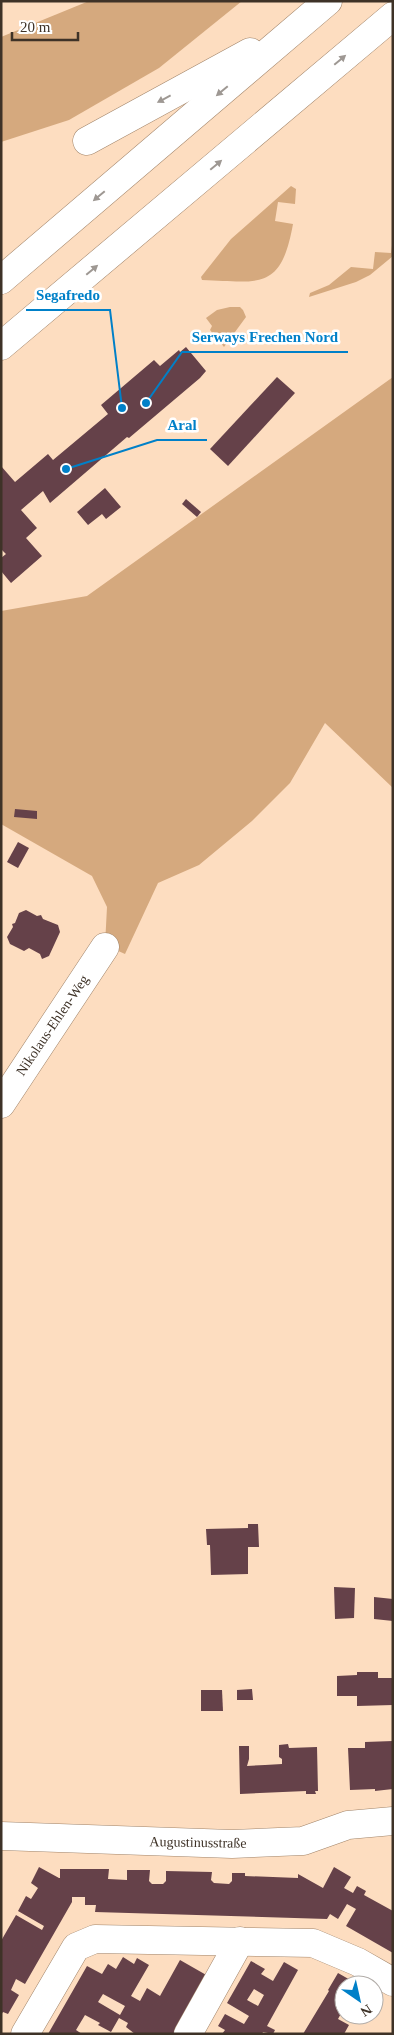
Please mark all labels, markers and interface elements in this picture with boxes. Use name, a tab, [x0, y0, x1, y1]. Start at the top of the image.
scale bar	[12, 10, 79, 42]
text: 20 m	[20, 19, 51, 35]
one-way arrow	[334, 54, 346, 66]
one-way arrow	[217, 85, 229, 97]
one-way arrow	[158, 94, 171, 103]
one-way arrow	[209, 159, 222, 170]
one-way arrow	[92, 191, 105, 202]
one-way arrow	[85, 264, 98, 275]
callout: Segafredo	[26, 280, 110, 310]
text: Segafredo	[36, 287, 100, 303]
callout: Serways Frechen Nord	[182, 322, 348, 352]
text: Serways Frechen Nord	[192, 329, 339, 345]
callout: Aral	[157, 410, 207, 440]
text: Aral	[167, 417, 197, 433]
street label: Nikolaus-Ehlen-Weg	[13, 972, 92, 1078]
street label: Augustinusstraße	[149, 1834, 247, 1851]
north arrow	[334, 1975, 384, 2025]
text: N	[358, 2001, 374, 2019]

